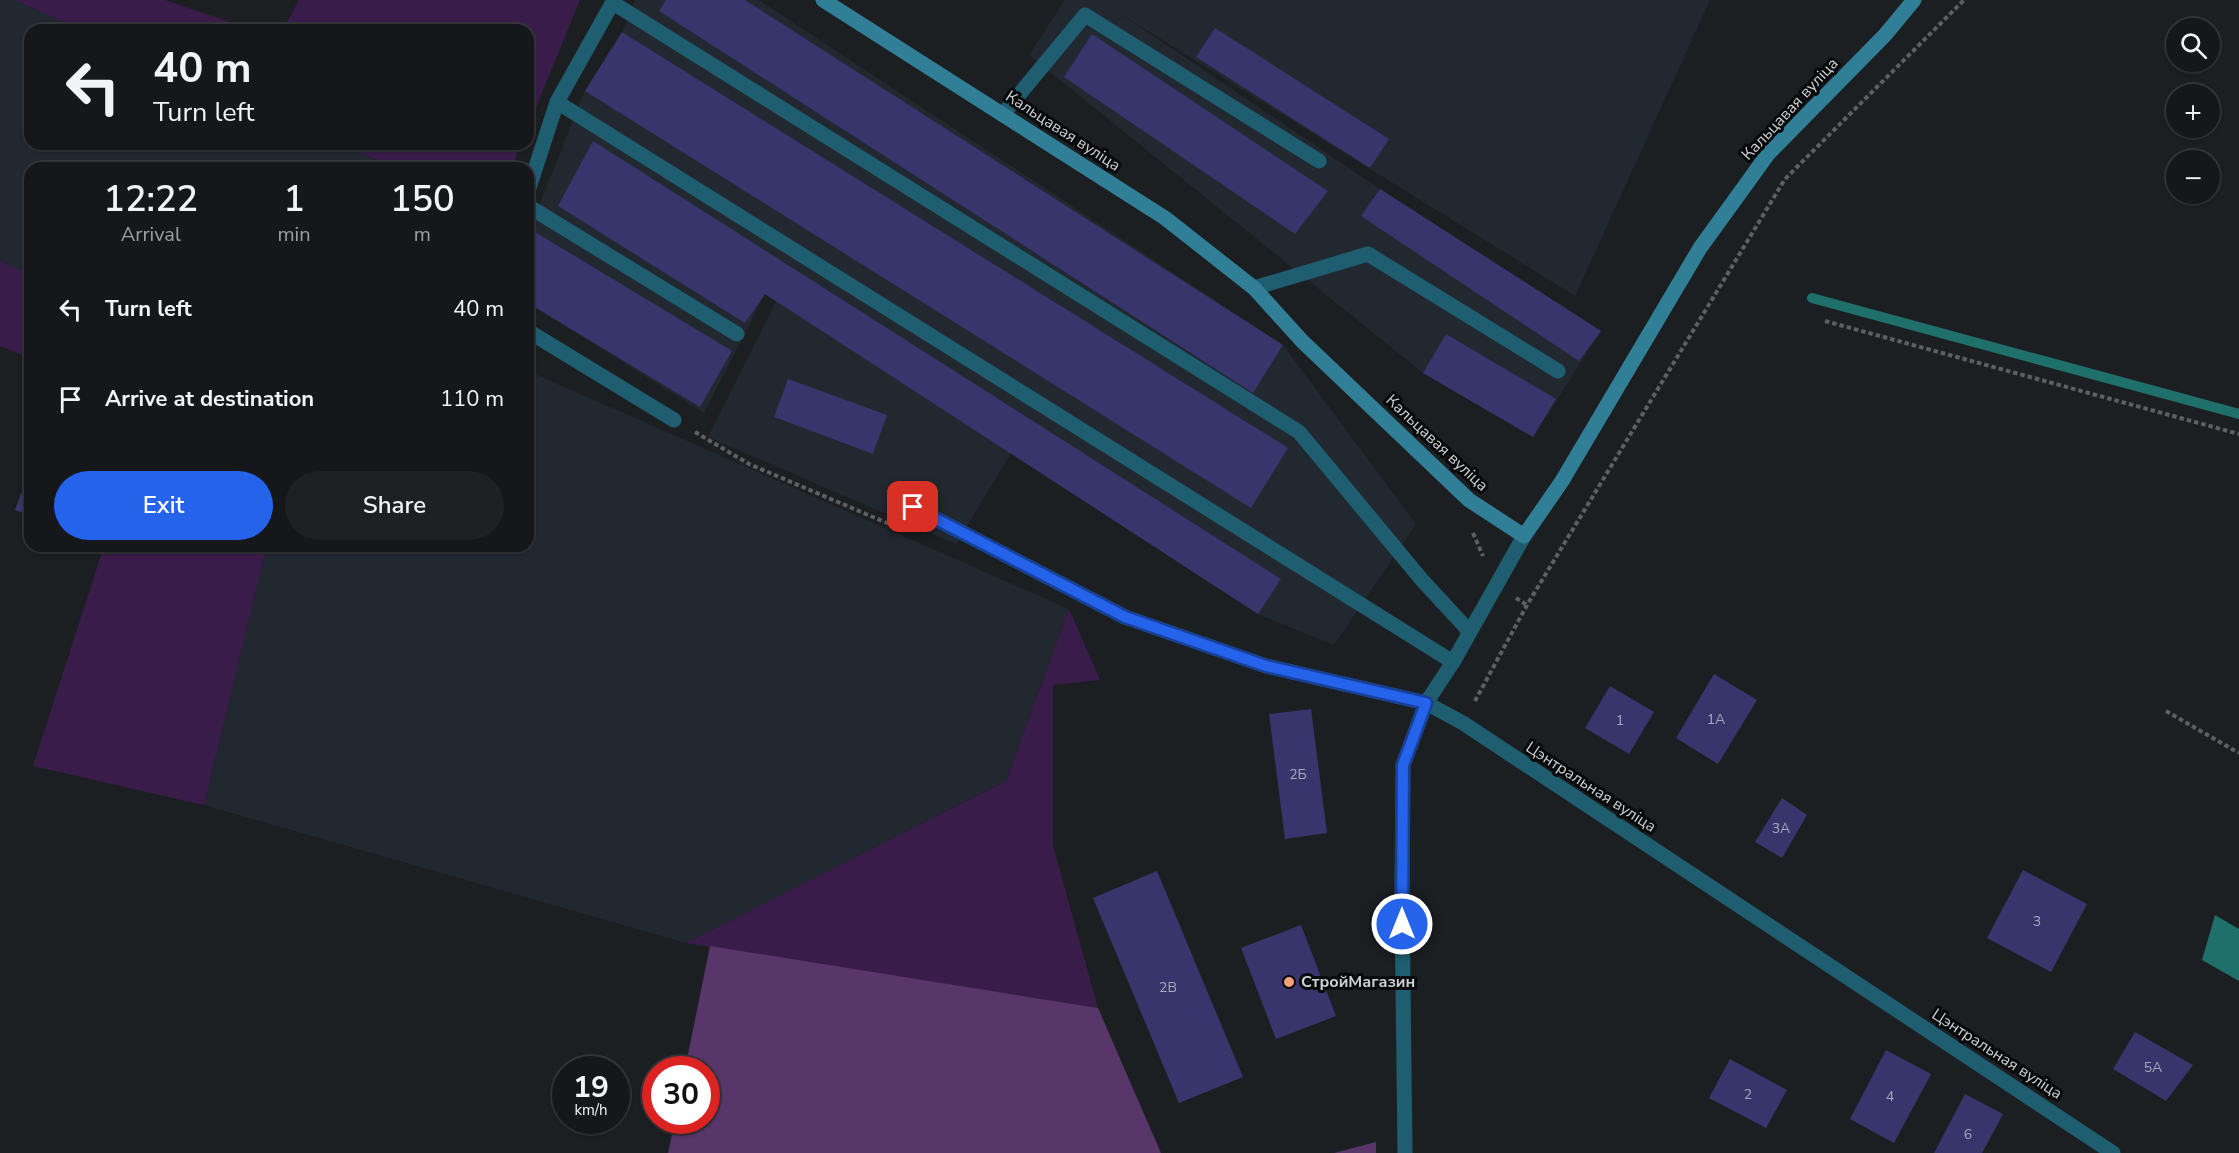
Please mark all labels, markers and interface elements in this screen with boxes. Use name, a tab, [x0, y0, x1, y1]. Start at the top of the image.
map controls	[2166, 18, 2220, 204]
button: search	[2166, 18, 2220, 72]
text: 40 m	[153, 40, 252, 97]
icon: left	[54, 48, 132, 126]
street label: Кальцавая вуліца	[1737, 53, 1843, 165]
button: +	[2166, 84, 2220, 138]
street label: Кальцавая вуліца	[1001, 86, 1125, 176]
text: Turn left	[153, 94, 254, 131]
button: −	[2166, 150, 2220, 204]
text: 12:22	[103, 175, 198, 224]
text: 1	[283, 175, 305, 224]
text: 150	[390, 175, 455, 224]
text: Arrival	[121, 221, 181, 248]
text: min	[278, 221, 311, 248]
text: m	[414, 221, 431, 248]
icon: left	[54, 293, 87, 326]
text: Turn left	[105, 294, 192, 324]
text: 40 m	[453, 294, 504, 324]
icon: arrive	[54, 383, 87, 416]
text: Arrive at destination	[105, 384, 314, 414]
text: 110 m	[440, 384, 504, 414]
street label: Кальцавая вуліца	[1381, 390, 1493, 496]
button: Exit	[54, 471, 273, 540]
button: Share	[285, 471, 504, 540]
pin	[887, 481, 938, 532]
icon: arrive	[896, 490, 929, 523]
house number: 1А	[1707, 710, 1725, 729]
house number: 1	[1616, 711, 1624, 730]
street label: Цэнтральная вуліца	[1521, 737, 1661, 837]
house number: 2Б	[1289, 765, 1307, 784]
house number: 3А	[1772, 819, 1790, 838]
position arrow	[1370, 892, 1434, 956]
house number: 3	[2033, 912, 2041, 931]
place label: СтройМагазин	[1301, 971, 1415, 993]
marker: СтройМагазин	[1282, 975, 1296, 989]
house number: 2В	[1159, 978, 1177, 997]
street label: Цэнтральная вуліца	[1927, 1004, 2067, 1104]
speed limit sign: 30	[642, 1056, 720, 1134]
house number: 5А	[2144, 1058, 2162, 1077]
text: 19	[573, 1067, 609, 1108]
house number: 2	[1744, 1085, 1752, 1104]
house number: 4	[1886, 1087, 1894, 1106]
text: km/h	[574, 1100, 608, 1120]
house number: 6	[1964, 1125, 1972, 1144]

